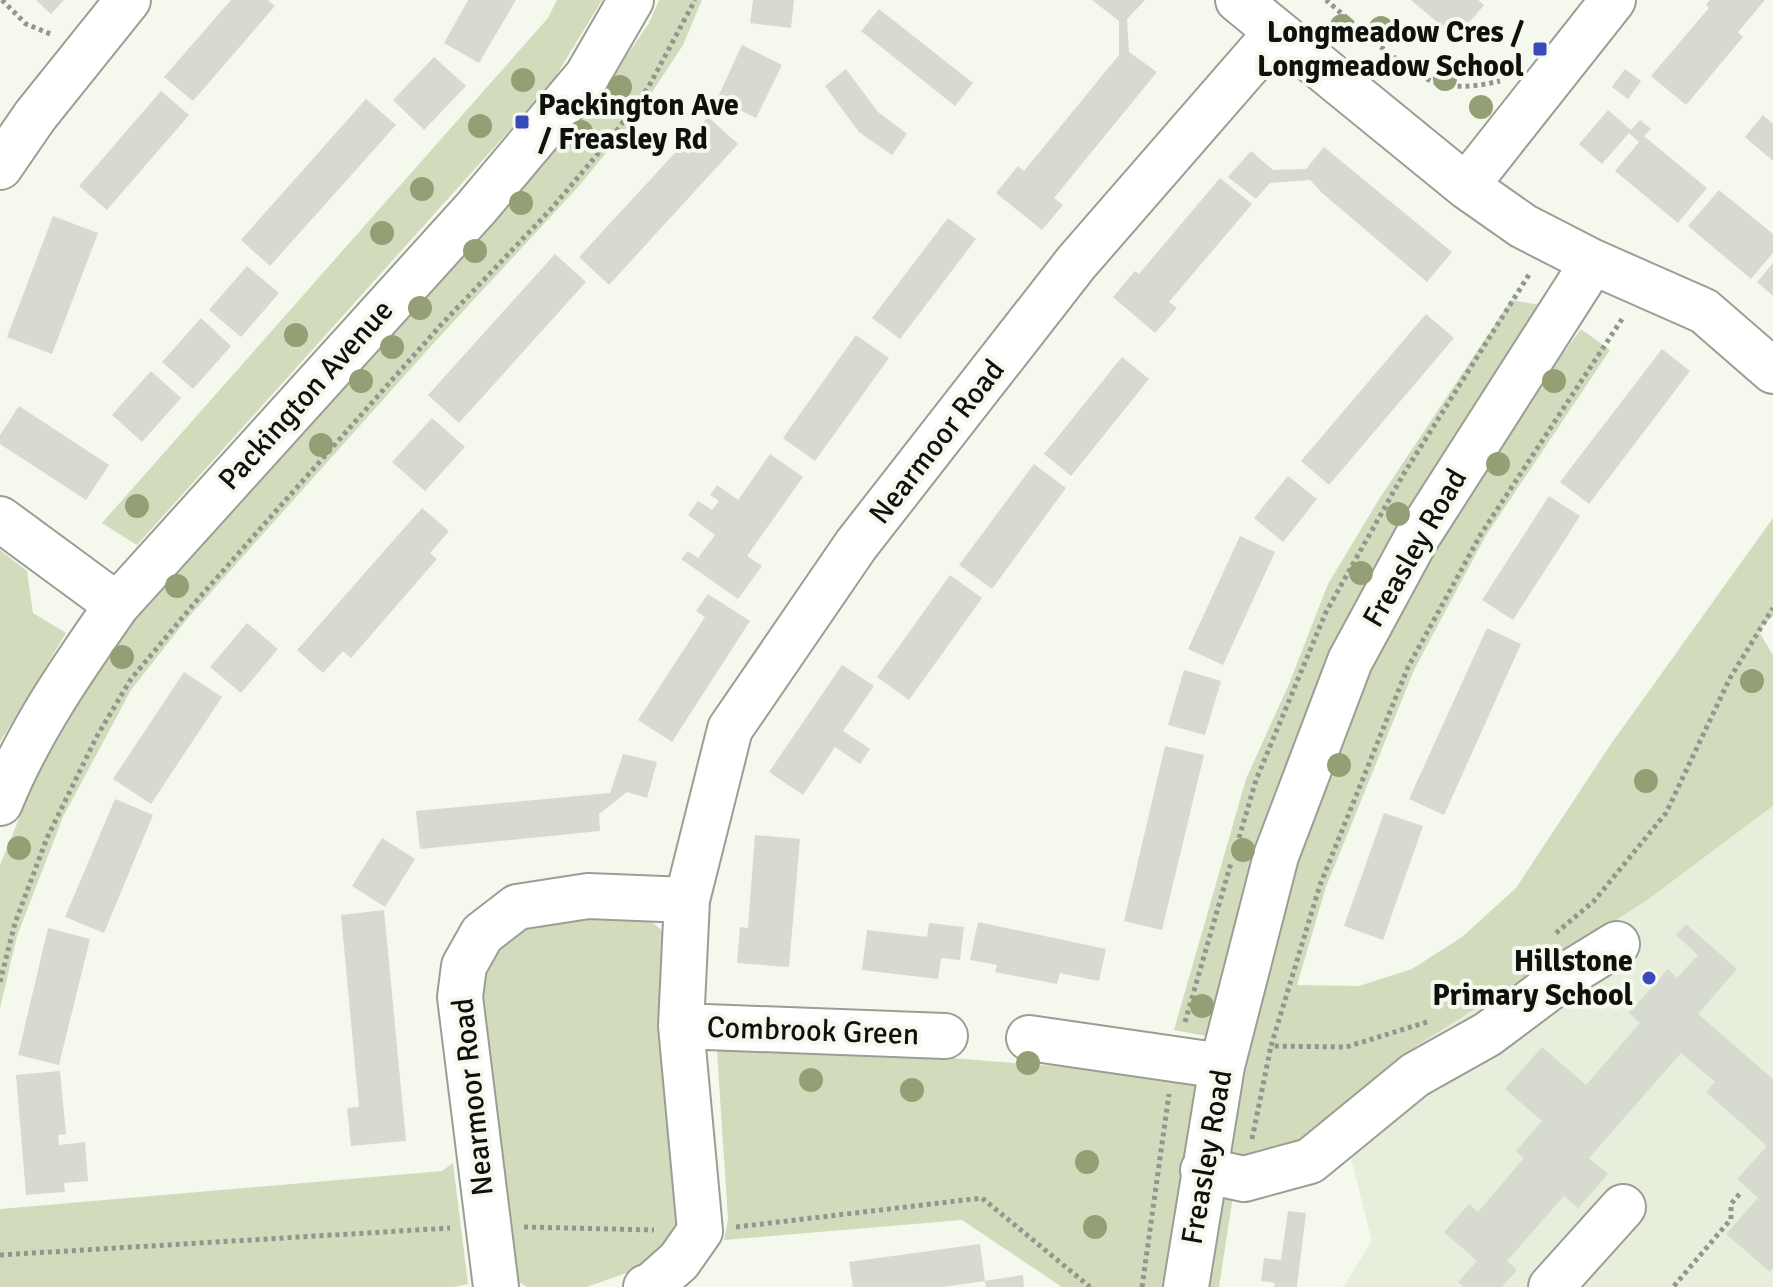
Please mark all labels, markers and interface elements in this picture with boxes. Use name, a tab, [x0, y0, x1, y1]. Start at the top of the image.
place label: Longmeadow Cres / Longmeadow School	[1257, 14, 1524, 85]
marker: Longmeadow Cres / Longmeadow School	[1531, 40, 1549, 58]
place label: Packington Ave / Freasley Rd	[538, 87, 739, 158]
marker: Packington Ave / Freasley Rd	[513, 113, 531, 131]
street label: Packington Avenue	[211, 292, 401, 498]
street label: Nearmoor Road	[861, 352, 1013, 532]
street label: Freasley Road	[1355, 462, 1475, 634]
place label: Hillstone Primary School	[1432, 943, 1633, 1014]
marker: Hillstone Primary School	[1640, 969, 1658, 987]
street label: Nearmoor Road	[444, 996, 502, 1198]
street label: Combrook Green	[706, 1009, 920, 1053]
street label: Freasley Road	[1173, 1067, 1241, 1247]

